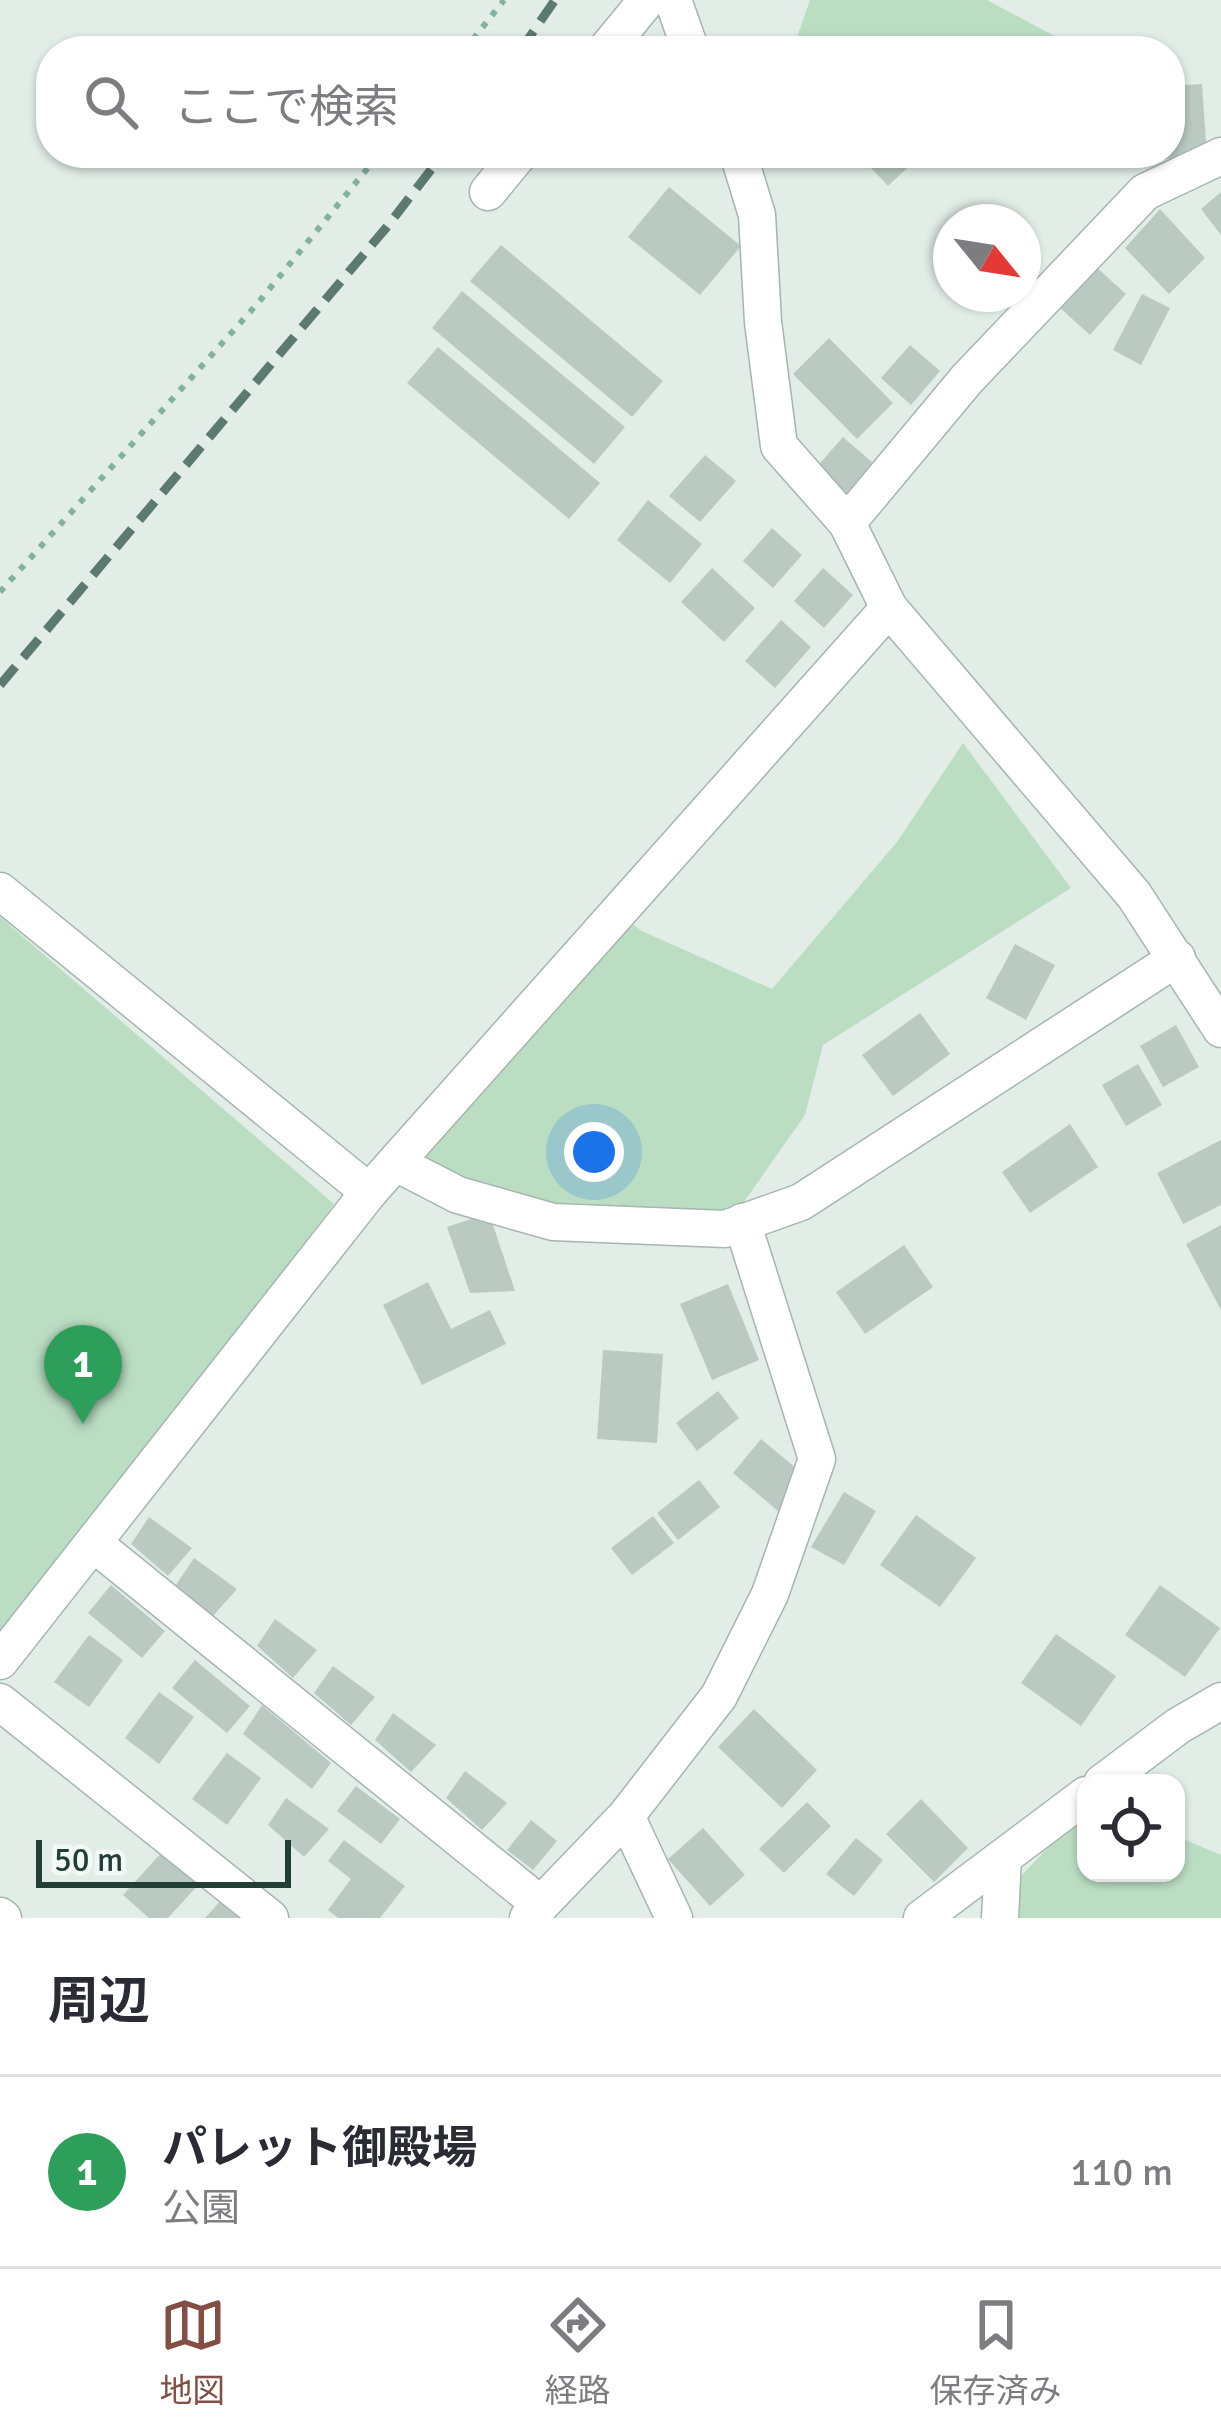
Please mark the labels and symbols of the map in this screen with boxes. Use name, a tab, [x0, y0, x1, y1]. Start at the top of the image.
north arrow	[933, 204, 1041, 312]
your location	[564, 1122, 624, 1182]
pin: 1	[44, 1325, 122, 1424]
scale bar	[36, 1834, 291, 1887]

